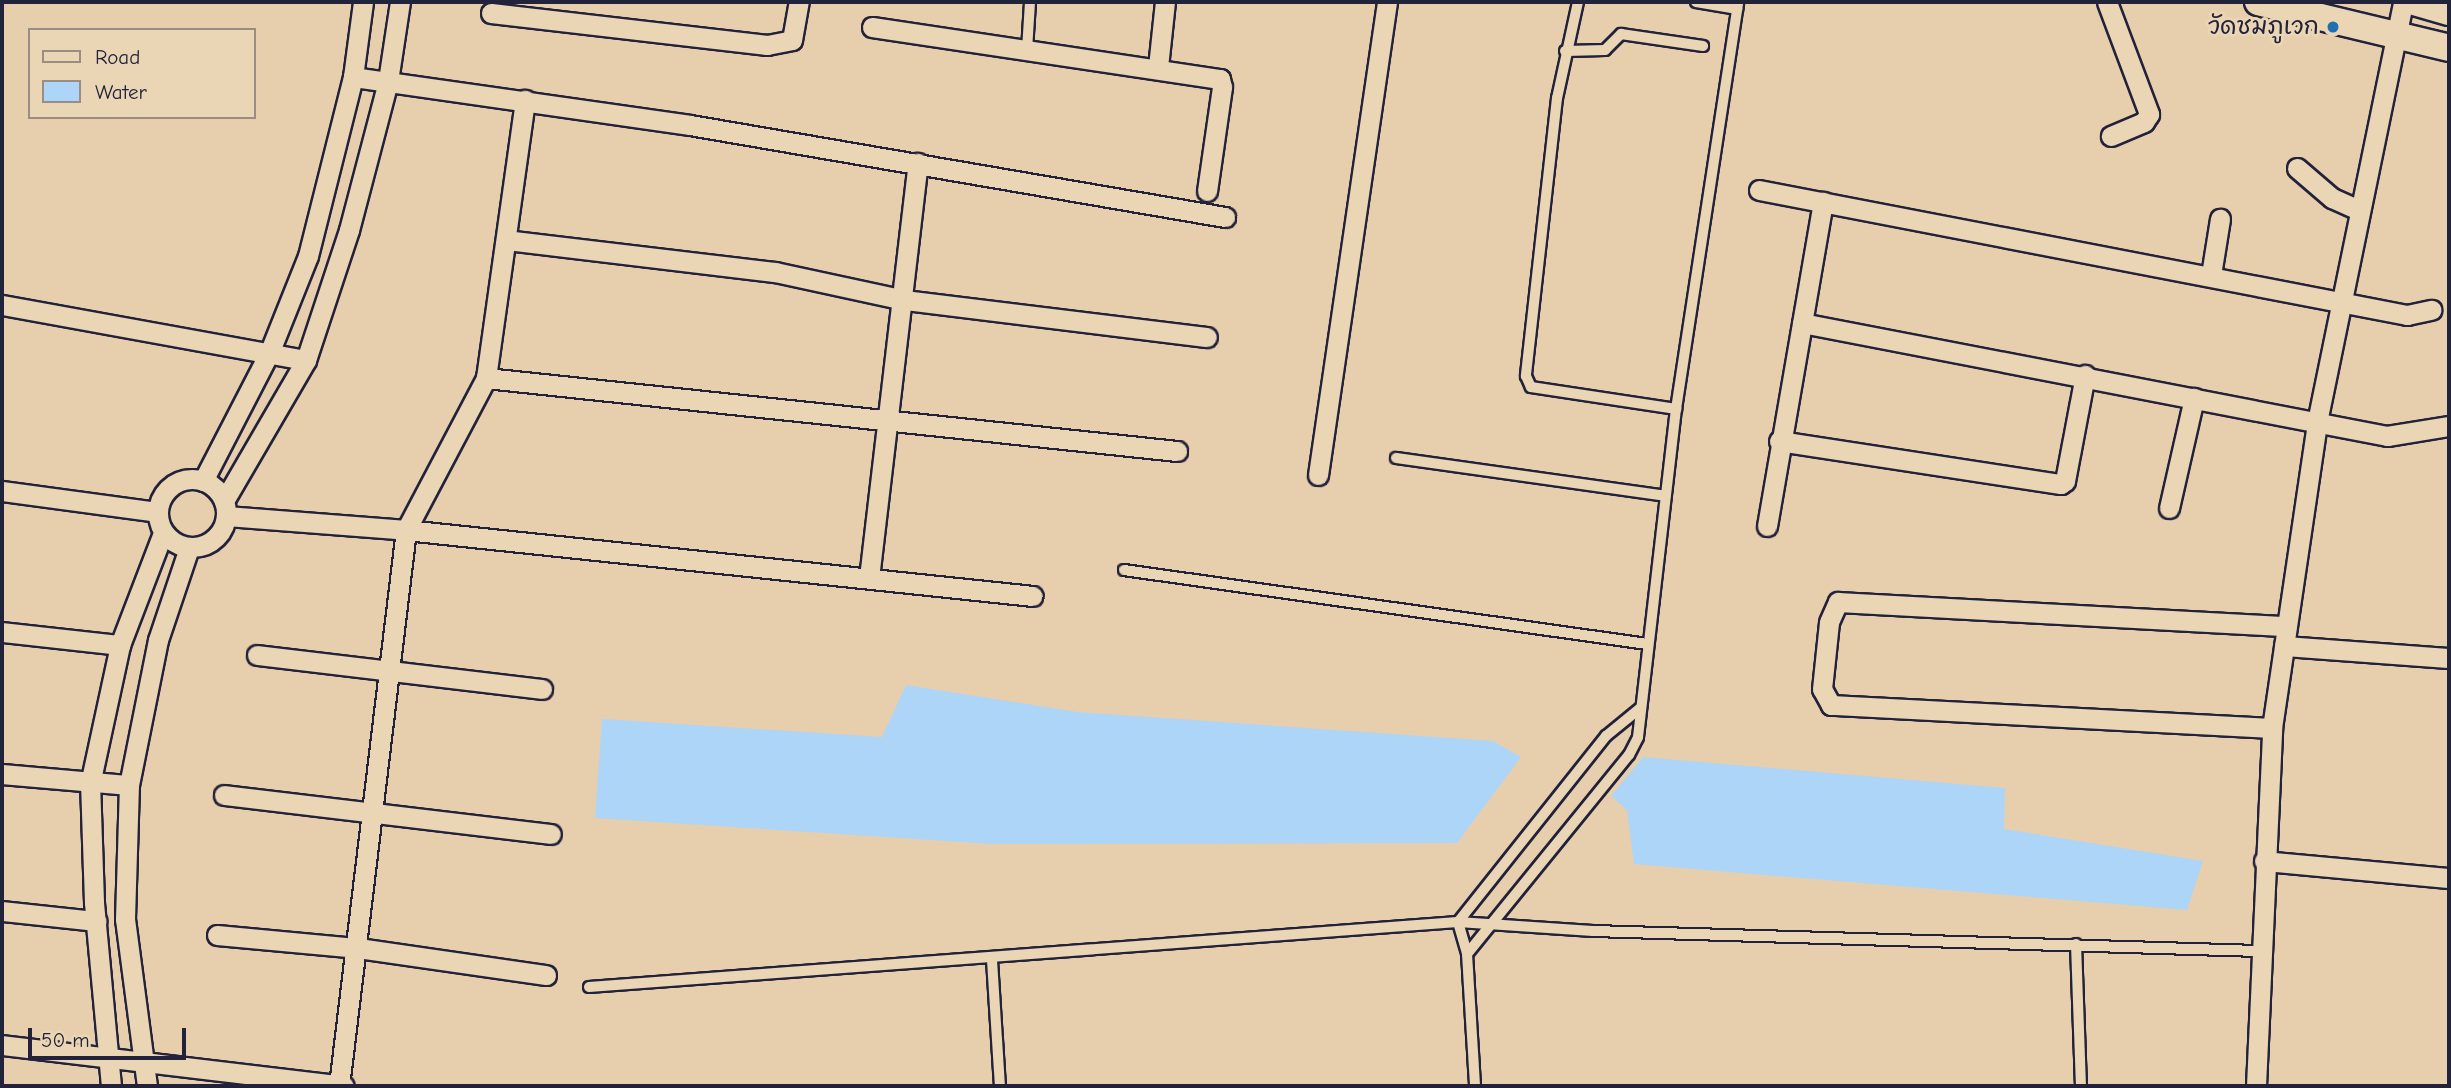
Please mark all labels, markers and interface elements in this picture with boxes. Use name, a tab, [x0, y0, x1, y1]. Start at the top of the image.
place label: วัดชมภูเวก	[2208, 13, 2319, 41]
marker: วัดชมภูเวก	[2325, 19, 2341, 35]
legend	[28, 28, 256, 119]
text: Road	[95, 45, 140, 69]
text: Water	[95, 80, 147, 104]
scale bar	[32, 1014, 189, 1058]
text: 50 m	[41, 1028, 90, 1052]

